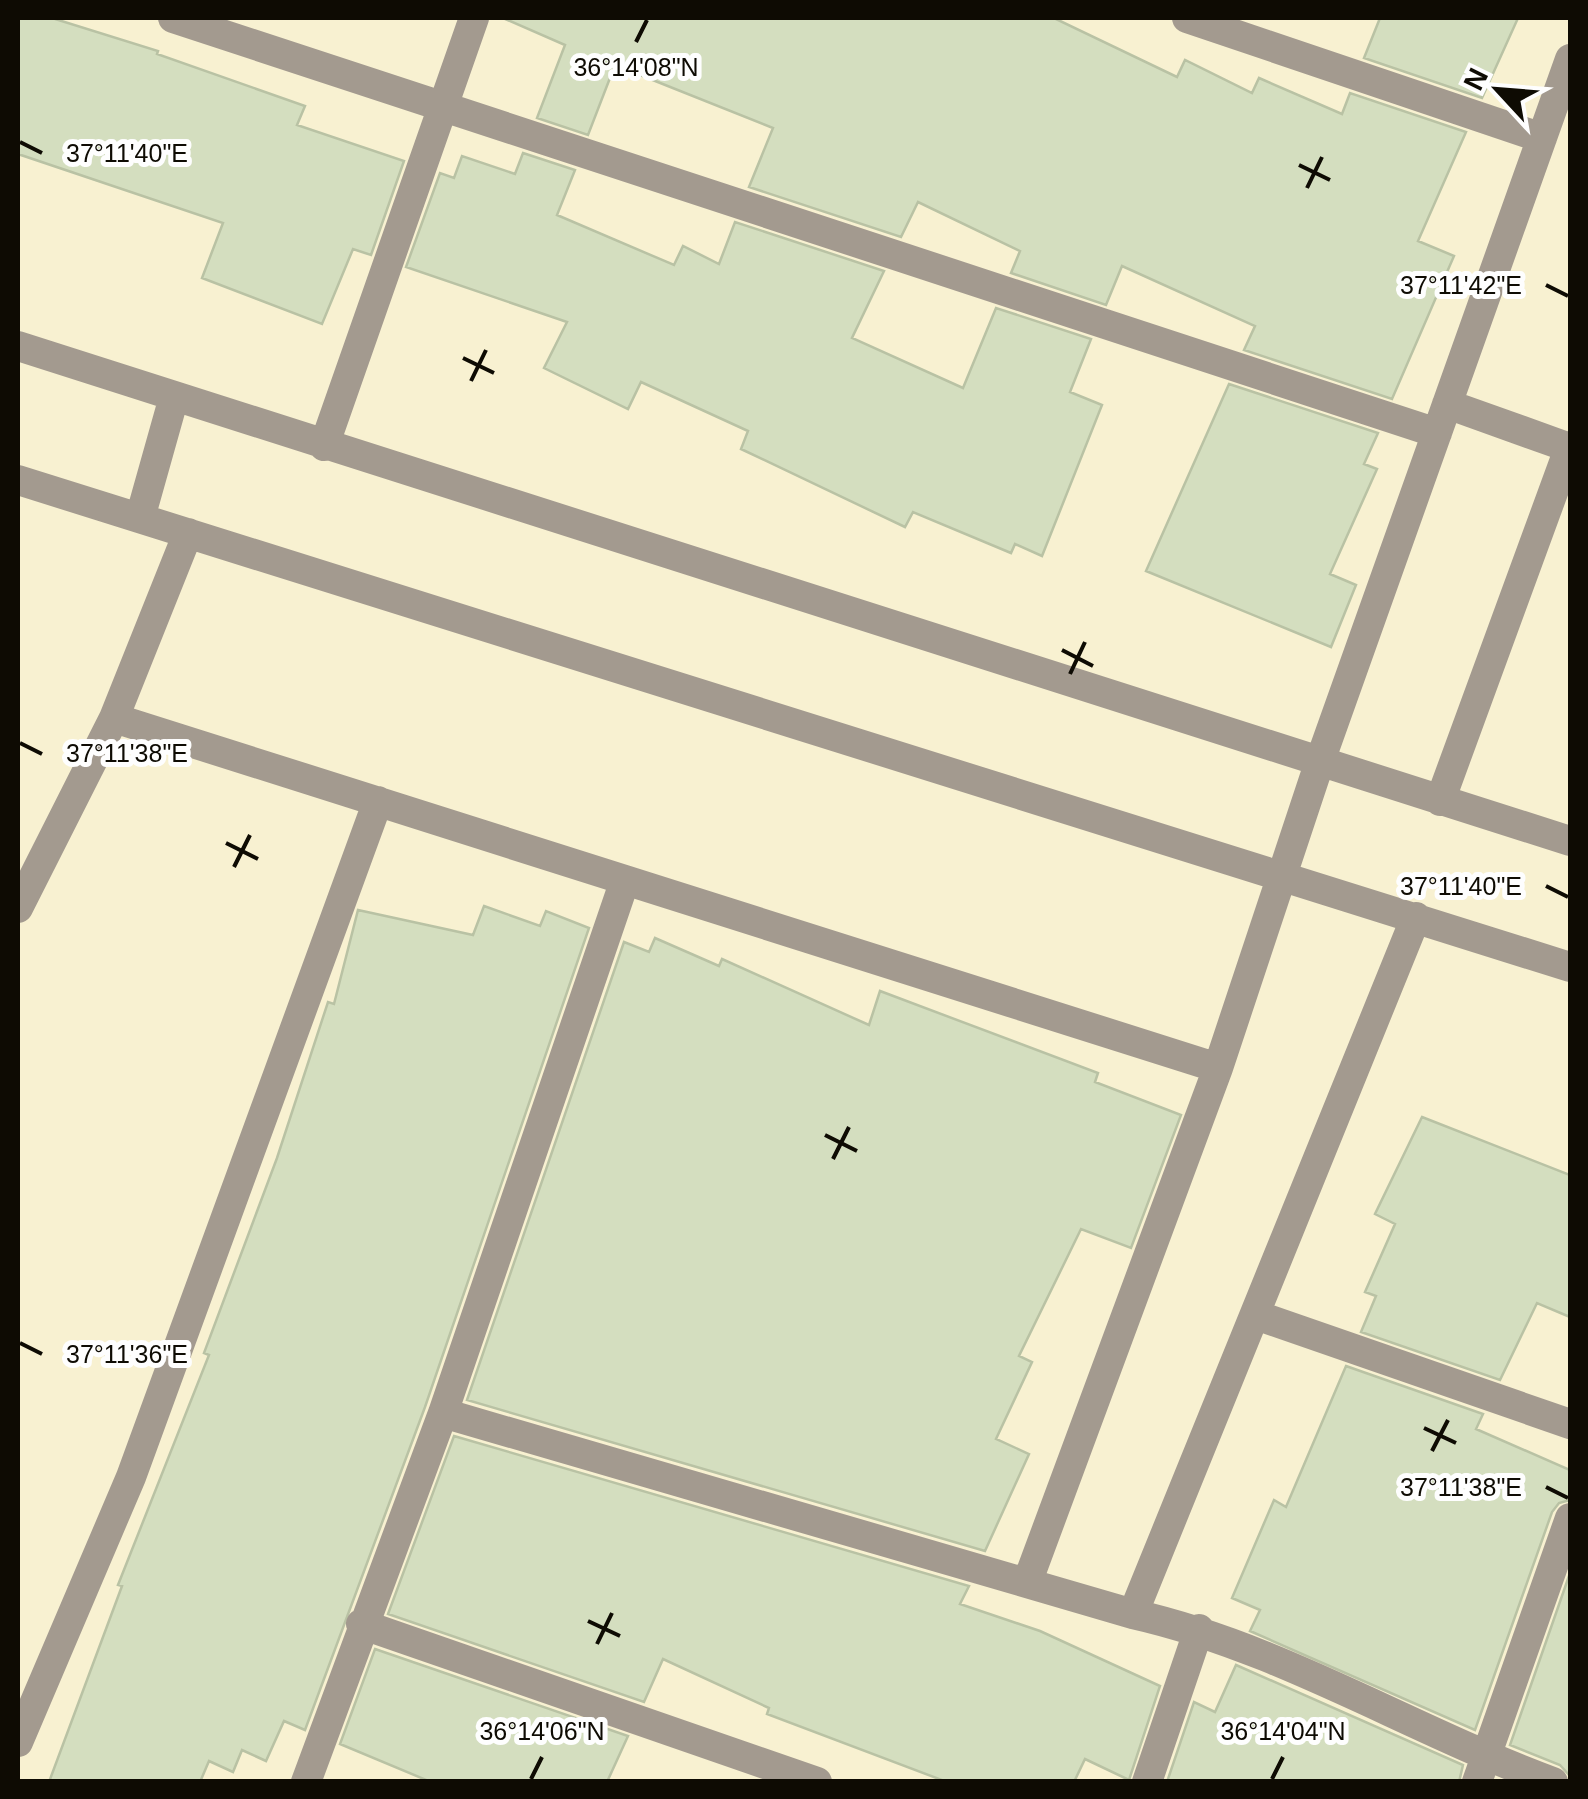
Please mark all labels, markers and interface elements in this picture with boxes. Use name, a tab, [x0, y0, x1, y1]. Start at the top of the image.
north arrow	[1448, 40, 1548, 140]
text: 36°14'08"N	[573, 53, 699, 81]
text: N	[1458, 63, 1494, 95]
text: 37°11'40"E	[66, 139, 188, 167]
text: 37°11'42"E	[1400, 271, 1522, 299]
text: 37°11'38"E	[66, 739, 188, 767]
text: 37°11'40"E	[1400, 872, 1522, 900]
text: 37°11'36"E	[66, 1340, 188, 1368]
text: 37°11'38"E	[1400, 1473, 1522, 1501]
text: 36°14'06"N	[479, 1717, 605, 1745]
text: 36°14'04"N	[1220, 1717, 1346, 1745]

